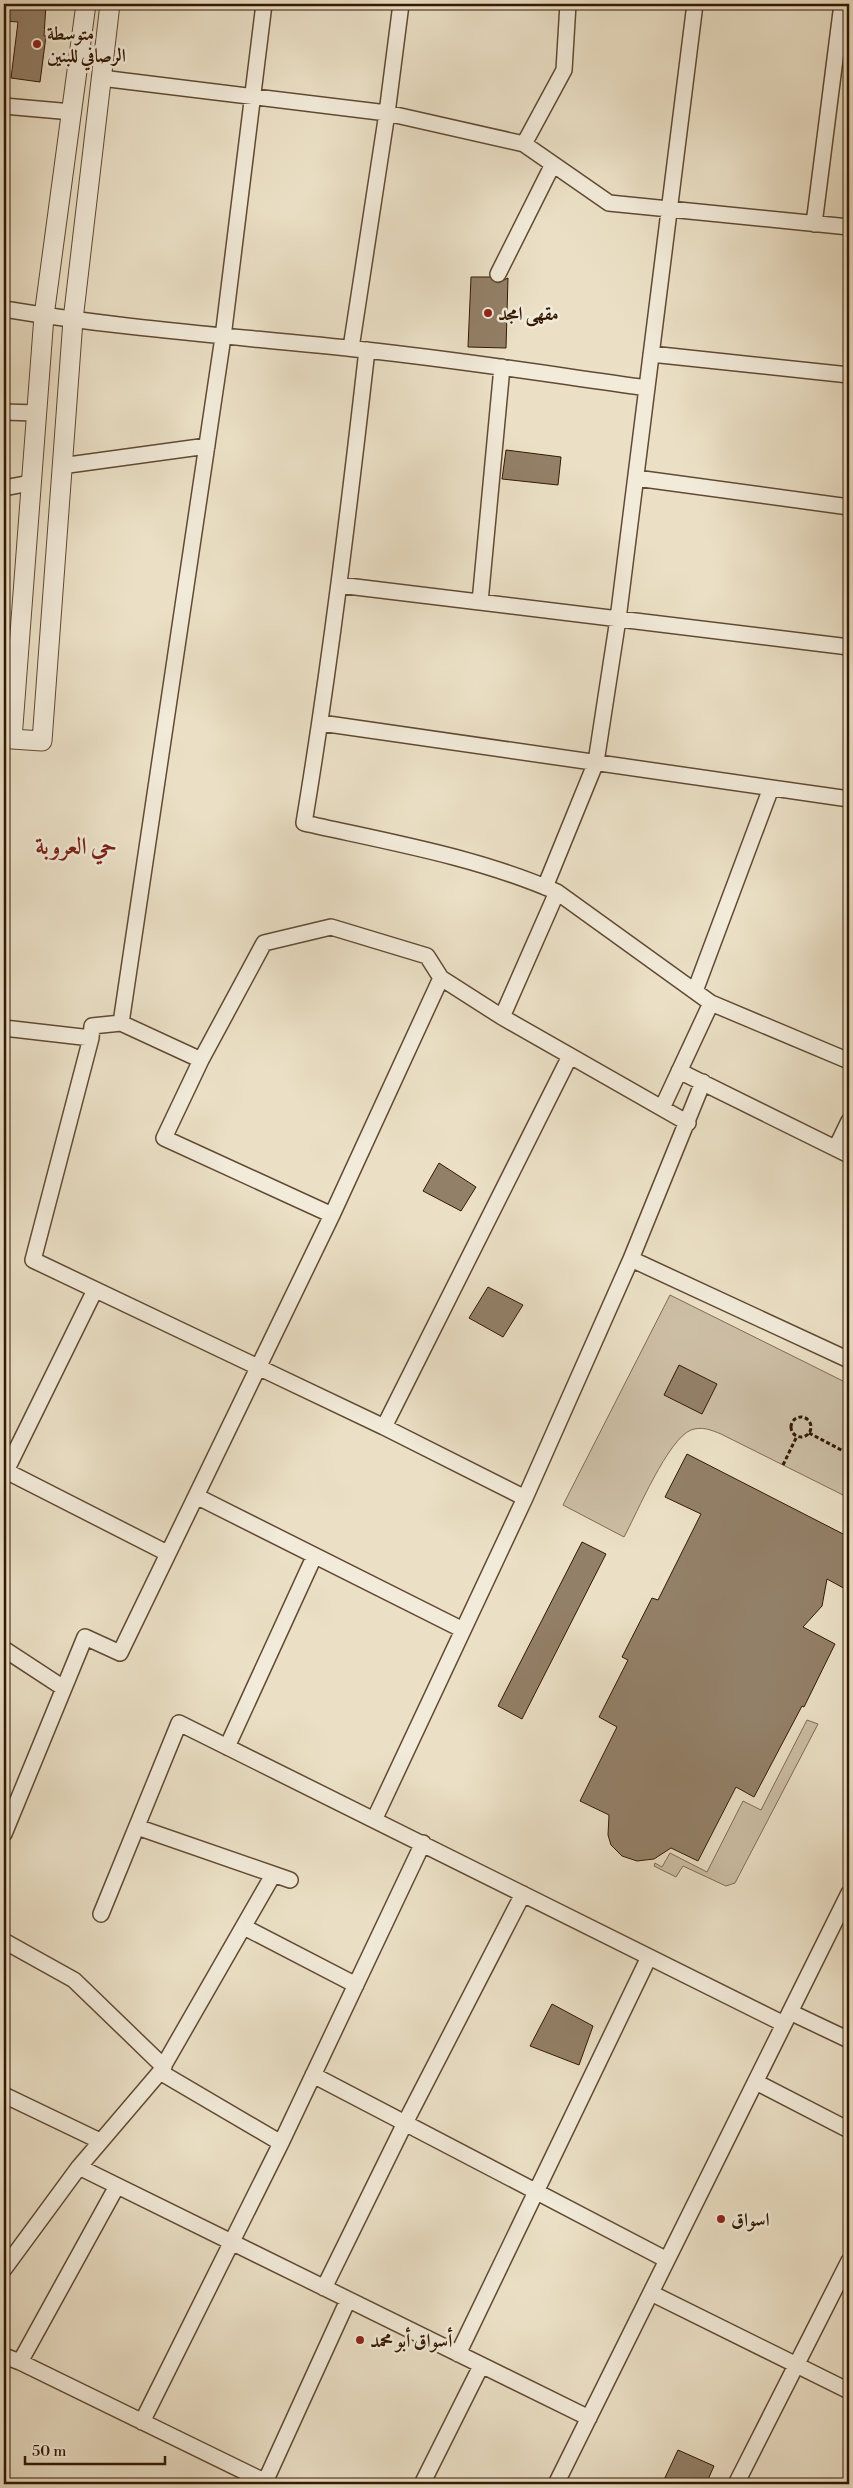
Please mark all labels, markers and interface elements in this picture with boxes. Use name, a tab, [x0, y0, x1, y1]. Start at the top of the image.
place label: متوسطة الرصافي للبنين	[47, 22, 126, 71]
marker: متوسطة الرصافي للبنين	[31, 38, 43, 50]
place label: مقهى امجد	[498, 302, 559, 327]
marker: مقهى امجد	[482, 307, 494, 319]
district label: حي العروبة	[35, 832, 117, 865]
place label: اسواق	[731, 2208, 770, 2232]
marker: اسواق	[715, 2213, 727, 2225]
place label: أسواق أبو محمد	[370, 2327, 453, 2353]
marker: أسواق أبو محمد	[354, 2334, 366, 2346]
scale bar	[25, 2433, 165, 2465]
text: 50 m	[32, 2442, 66, 2461]

